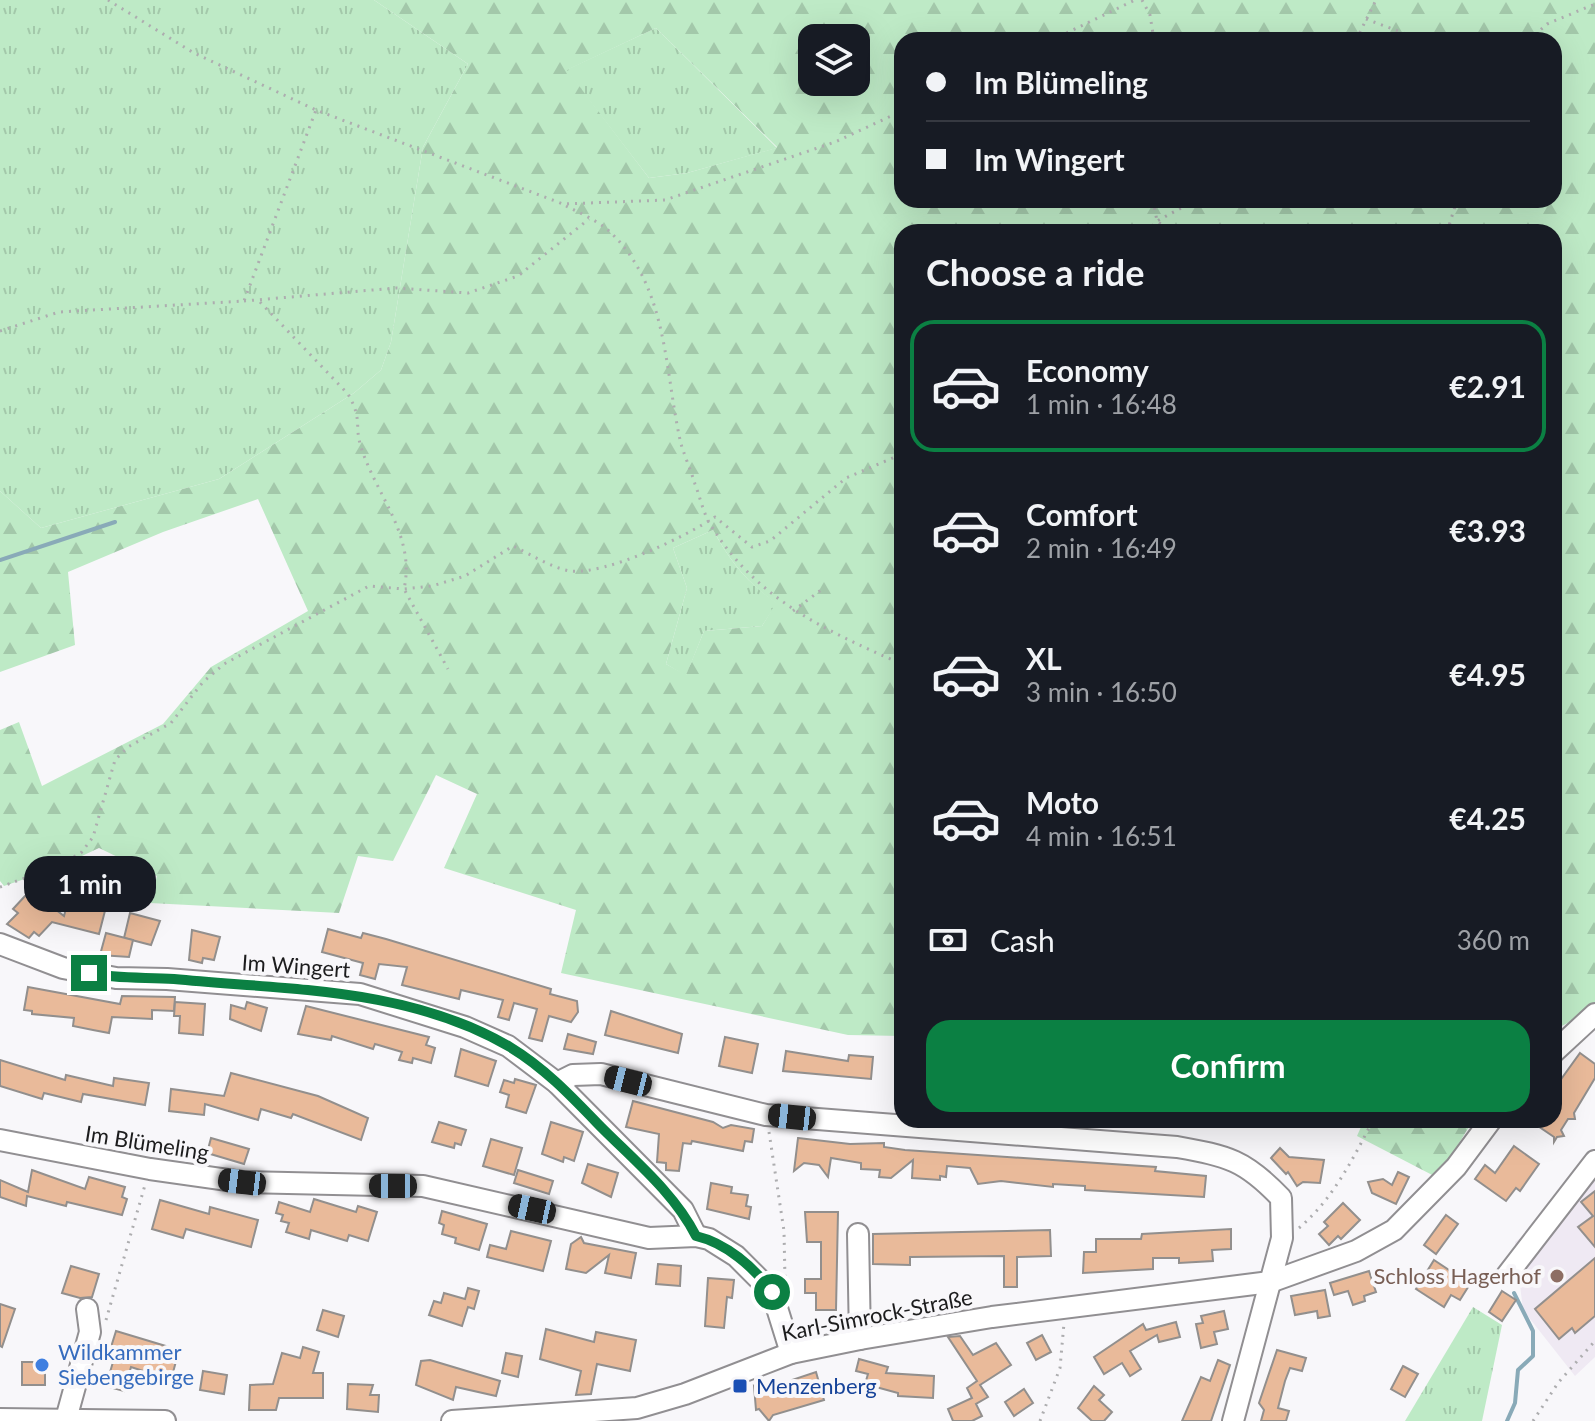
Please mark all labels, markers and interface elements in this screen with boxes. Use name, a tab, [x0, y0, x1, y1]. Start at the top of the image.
map controls	[798, 24, 870, 96]
button: layers	[798, 24, 870, 96]
text: Im Blümeling	[974, 64, 1148, 100]
text: Im Wingert	[974, 141, 1125, 177]
text: Choose a ride	[926, 250, 1145, 294]
icon: car	[930, 350, 1002, 422]
text: Economy	[1026, 352, 1149, 388]
text: €2.91	[1449, 368, 1526, 404]
text: 1 min · 16:48	[1026, 388, 1177, 420]
icon: car	[930, 494, 1002, 566]
text: Comfort	[1026, 496, 1138, 532]
text: €3.93	[1449, 512, 1526, 548]
text: 2 min · 16:49	[1026, 532, 1177, 564]
icon: car	[930, 638, 1002, 710]
text: XL	[1026, 640, 1062, 676]
text: €4.95	[1449, 656, 1526, 692]
text: 3 min · 16:50	[1026, 676, 1177, 708]
icon: car	[930, 782, 1002, 854]
text: Moto	[1026, 784, 1099, 820]
text: €4.25	[1449, 800, 1526, 836]
text: 4 min · 16:51	[1026, 820, 1177, 852]
callout: 1 min	[23, 857, 155, 913]
text: 1 min	[58, 868, 122, 900]
icon: cash	[926, 918, 970, 962]
text: Cash	[990, 922, 1055, 958]
text: 360 m	[1457, 924, 1530, 956]
street label: Im Wingert	[241, 948, 351, 983]
route end	[71, 955, 107, 991]
button: Confirm	[926, 1020, 1530, 1112]
car	[602, 1064, 654, 1098]
car	[767, 1103, 817, 1131]
street label: Im Blümeling	[83, 1119, 211, 1166]
car	[217, 1167, 267, 1197]
car	[369, 1174, 417, 1198]
car	[506, 1192, 558, 1226]
place label: Schloss Hagerhof	[1373, 1262, 1541, 1289]
marker: Schloss Hagerhof	[1548, 1267, 1566, 1285]
route start	[754, 1274, 790, 1310]
street label: Karl-Simrock-Straße	[779, 1283, 975, 1346]
place label: Wildkammer Siebengebirge	[58, 1338, 194, 1390]
marker: Wildkammer Siebengebirge	[33, 1356, 51, 1374]
place label: Menzenberg	[756, 1372, 877, 1399]
marker: Menzenberg	[731, 1377, 749, 1395]

